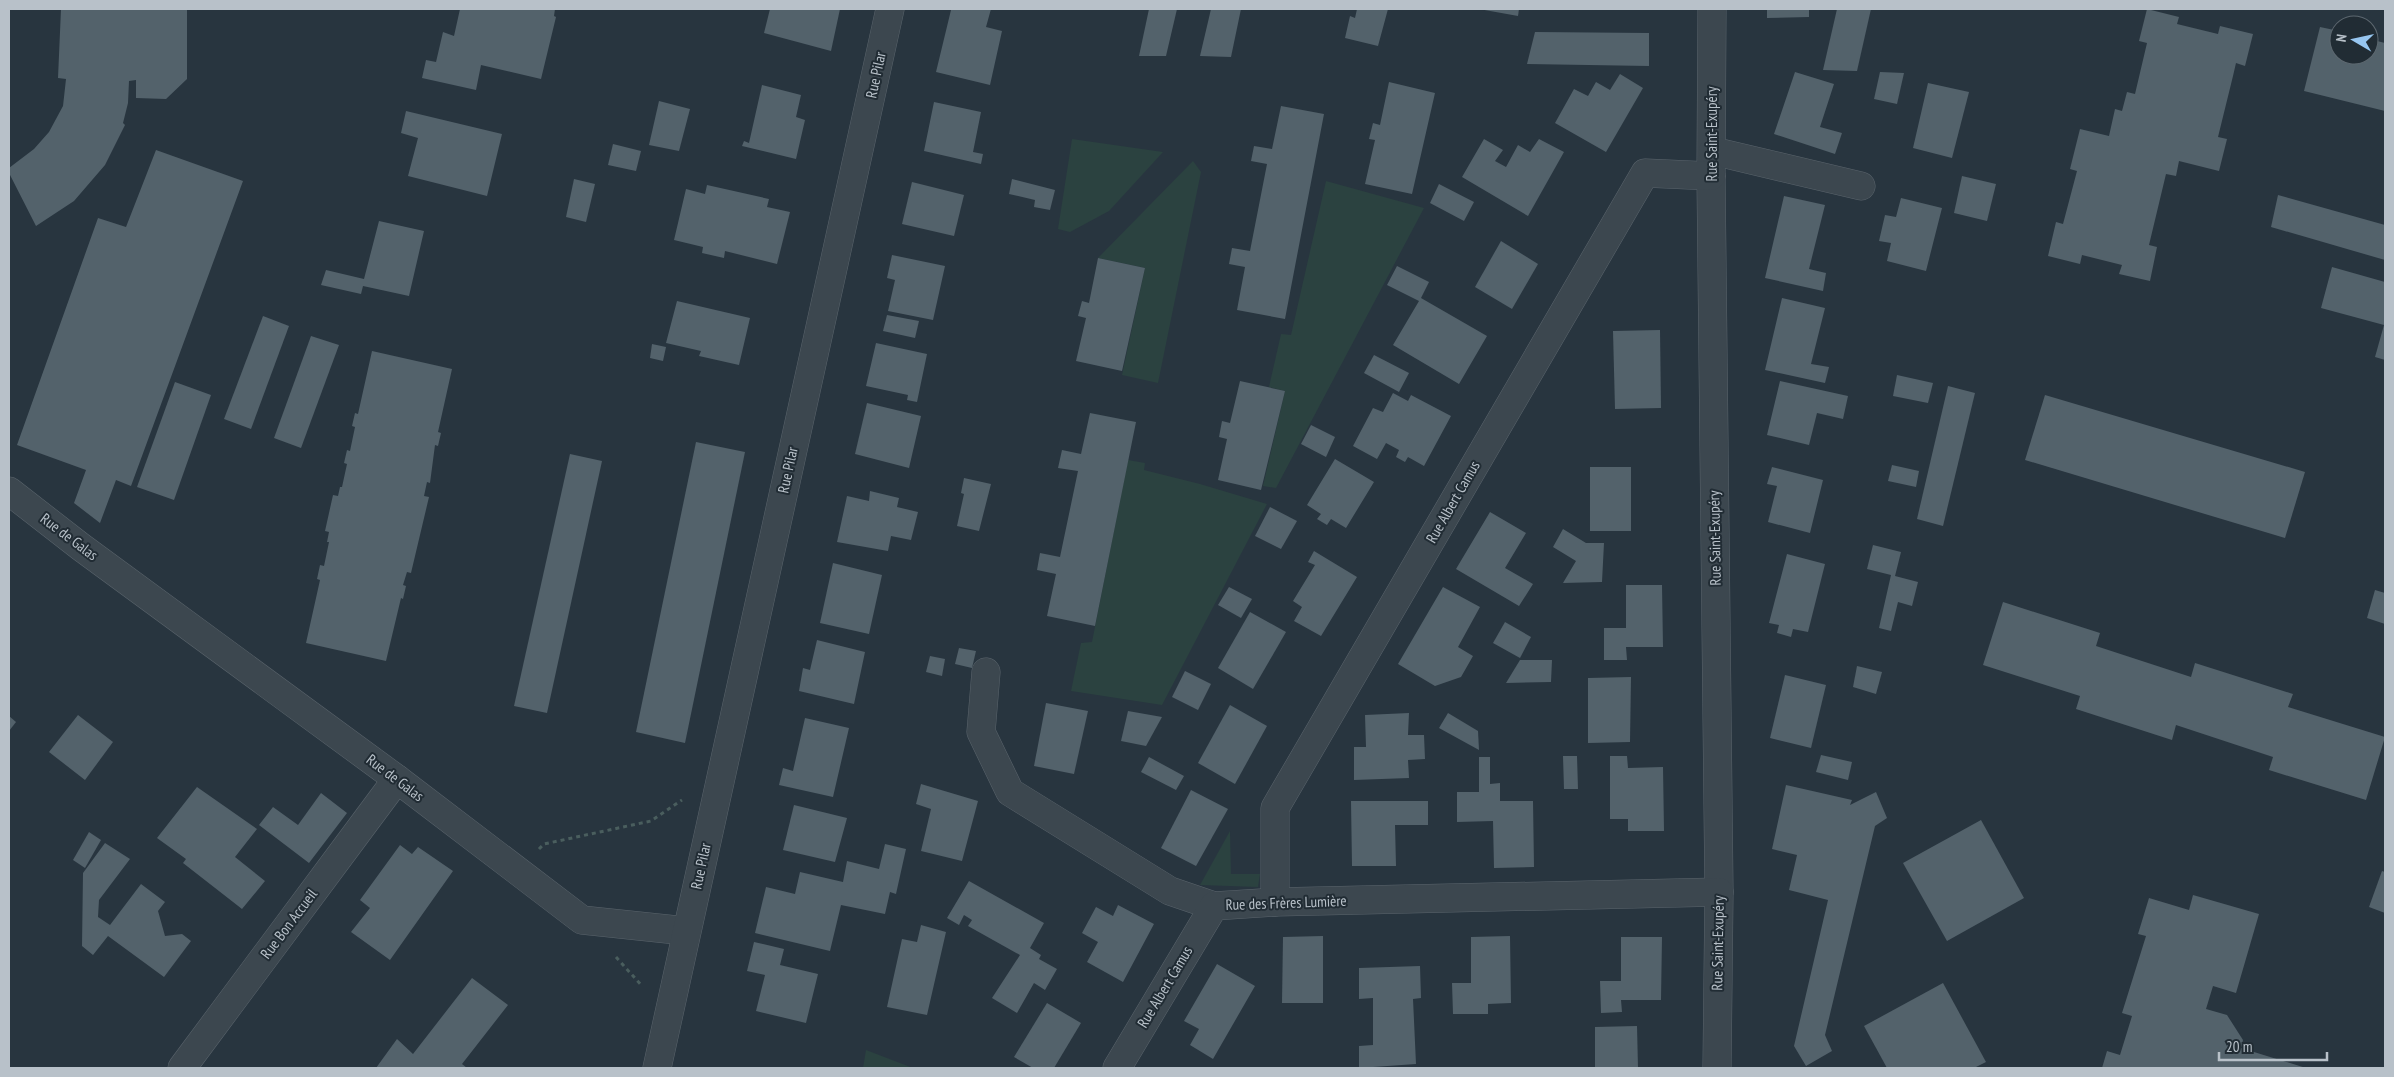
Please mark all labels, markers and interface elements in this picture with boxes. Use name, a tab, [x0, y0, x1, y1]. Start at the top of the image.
north arrow	[2329, 15, 2379, 65]
text: N	[2332, 33, 2351, 43]
street label: Rue Pilar	[861, 49, 890, 100]
street label: Rue Saint-Exupéry	[1702, 86, 1721, 182]
street label: Rue Pilar	[773, 444, 802, 495]
street label: Rue Albert Camus	[1421, 457, 1484, 546]
street label: Rue Saint-Exupéry	[1704, 490, 1725, 586]
street label: Rue de Galas	[37, 509, 102, 564]
street label: Rue de Galas	[363, 750, 428, 805]
street label: Rue Pilar	[686, 840, 715, 891]
street label: Rue Bon Accueil	[256, 885, 321, 962]
street label: Rue des Frères Lumière	[1225, 891, 1347, 914]
street label: Rue Saint-Exupéry	[1707, 895, 1728, 991]
street label: Rue Albert Camus	[1133, 943, 1196, 1031]
scale bar	[2219, 1030, 2326, 1062]
text: 20 m	[2226, 1037, 2252, 1056]

